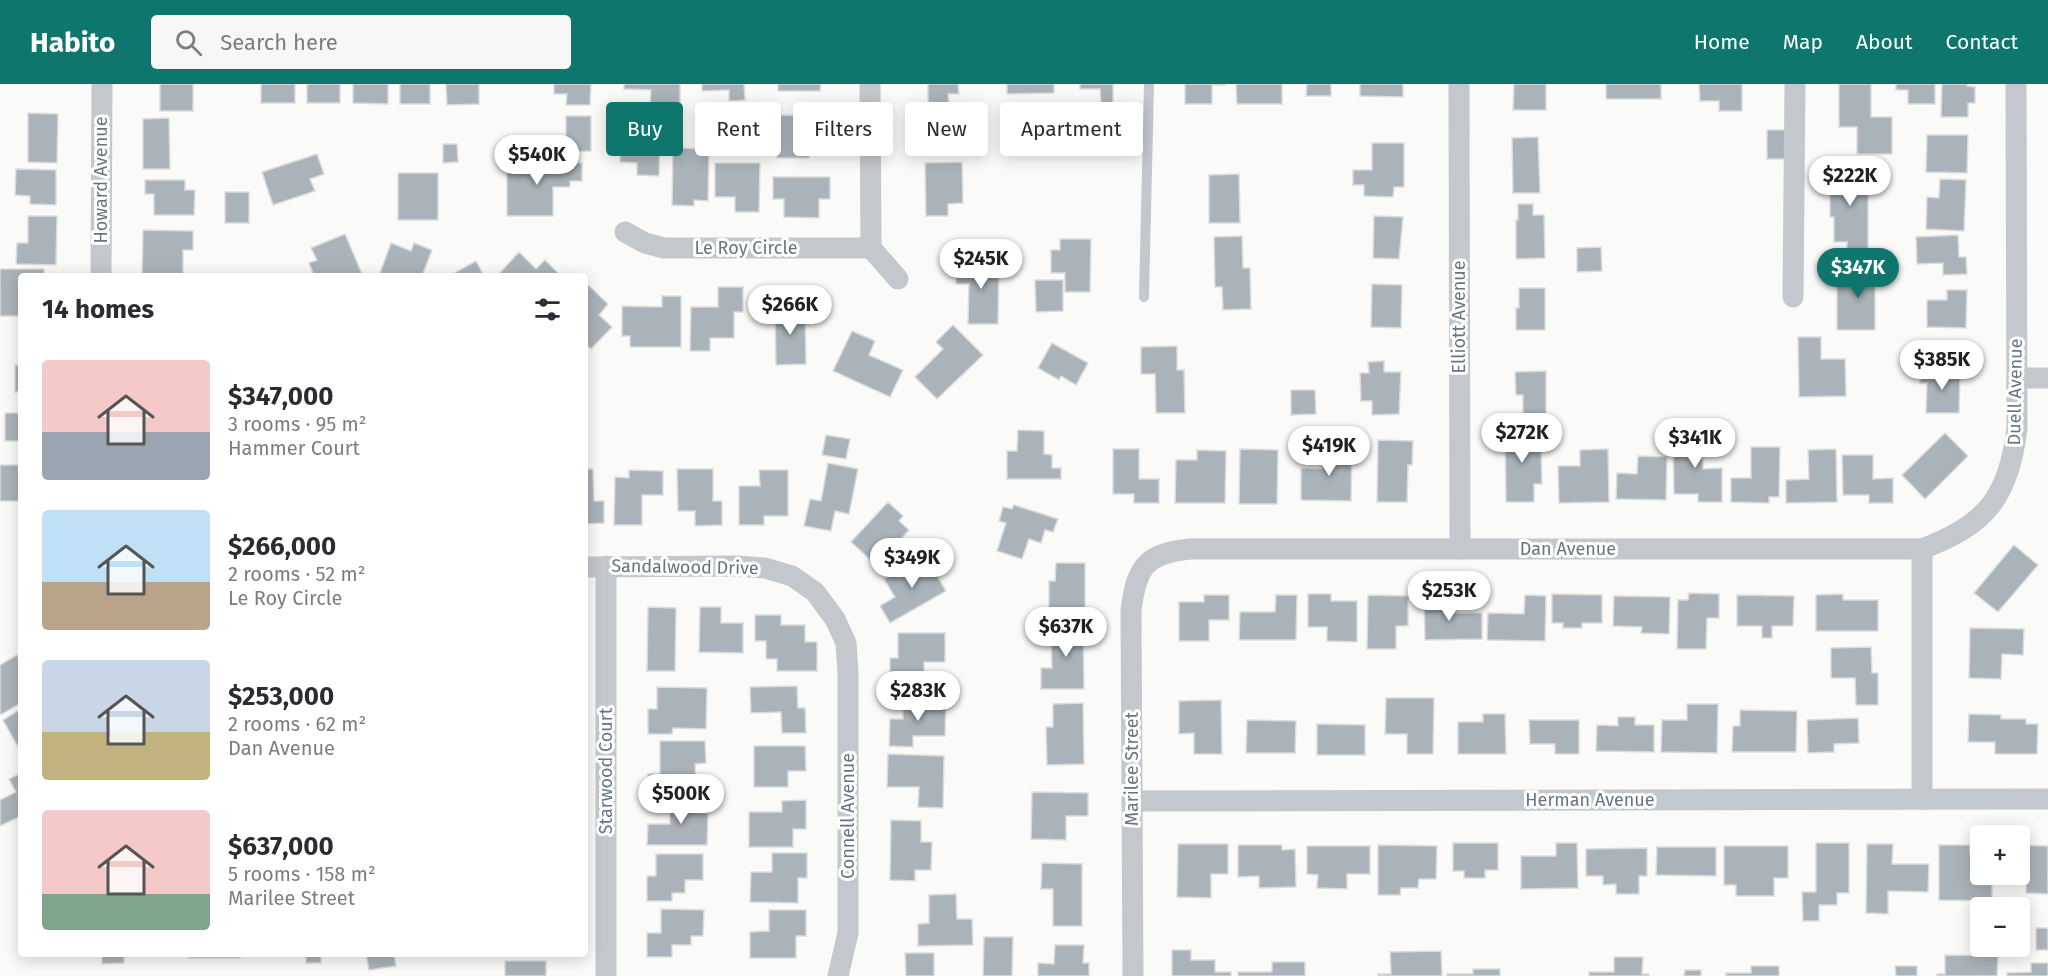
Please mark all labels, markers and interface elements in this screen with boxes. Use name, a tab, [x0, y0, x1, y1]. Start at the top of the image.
search box	[151, 15, 571, 69]
text: Habito	[30, 26, 115, 59]
icon: search	[172, 26, 205, 59]
text: Search here	[220, 29, 338, 56]
text: Home	[1694, 29, 1750, 55]
text: Map	[1783, 29, 1823, 55]
text: About	[1856, 29, 1913, 55]
text: Contact	[1946, 29, 2018, 55]
chip: Buy	[606, 102, 683, 156]
chip: Rent	[695, 102, 781, 156]
chip: Filters	[793, 102, 893, 156]
chip: New	[905, 102, 988, 156]
chip: Apartment	[1000, 102, 1143, 156]
street label: Howard Avenue	[90, 117, 112, 243]
pin: $540K	[495, 135, 579, 186]
text: $540K	[508, 142, 566, 166]
pin: $222K	[1808, 156, 1892, 207]
text: $222K	[1823, 163, 1877, 187]
street label: Le Roy Circle	[695, 237, 797, 259]
pin: $245K	[939, 239, 1023, 290]
text: $245K	[953, 246, 1009, 270]
pin: $347K	[1816, 248, 1900, 299]
text: $347K	[1831, 255, 1885, 279]
street label: Elliott Avenue	[1448, 260, 1470, 374]
pin: $266K	[748, 285, 832, 336]
text: $266K	[762, 292, 818, 316]
icon: filters	[531, 293, 564, 326]
text: 14 homes	[42, 294, 154, 325]
street label: Duell Avenue	[2003, 338, 2027, 446]
pin: $385K	[1900, 340, 1984, 391]
text: $385K	[1914, 347, 1970, 371]
text: $347,000	[228, 381, 333, 412]
icon: home	[90, 384, 162, 456]
text: 3 rooms · 95 m²	[228, 412, 367, 436]
pin: $272K	[1480, 413, 1564, 464]
pin: $341K	[1653, 418, 1737, 469]
text: $272K	[1495, 420, 1549, 444]
text: $341K	[1668, 425, 1722, 449]
pin: $419K	[1287, 426, 1371, 477]
text: $419K	[1302, 433, 1356, 457]
text: Hammer Court	[228, 436, 360, 460]
text: $266,000	[228, 531, 336, 562]
icon: home	[90, 534, 162, 606]
pin: $349K	[870, 538, 954, 589]
street label: Dan Avenue	[1520, 538, 1616, 560]
text: $349K	[884, 545, 940, 569]
street label: Sandalwood Drive	[611, 555, 759, 579]
text: 2 rooms · 52 m²	[228, 562, 366, 586]
pin: $253K	[1407, 571, 1491, 622]
text: $253K	[1422, 578, 1476, 602]
text: Le Roy Circle	[228, 586, 342, 610]
pin: $637K	[1024, 607, 1108, 658]
text: $637K	[1039, 614, 1093, 638]
pin: $283K	[876, 671, 960, 722]
text: $283K	[890, 678, 946, 702]
text: $253,000	[228, 681, 334, 712]
icon: home	[90, 684, 162, 756]
street label: Starwood Court	[595, 707, 617, 834]
street label: Marilee Street	[1121, 711, 1143, 826]
text: 2 rooms · 62 m²	[228, 712, 366, 736]
text: Dan Avenue	[228, 736, 335, 760]
street label: Connell Avenue	[837, 753, 859, 879]
pin: $500K	[639, 774, 723, 825]
text: $500K	[652, 781, 710, 805]
street label: Herman Avenue	[1525, 789, 1655, 811]
map controls	[1970, 825, 2030, 957]
button: +	[1970, 825, 2030, 885]
text: $637,000	[228, 831, 334, 862]
icon: home	[90, 834, 162, 906]
text: 5 rooms · 158 m²	[228, 862, 376, 886]
text: Marilee Street	[228, 886, 355, 910]
button: −	[1970, 897, 2030, 957]

